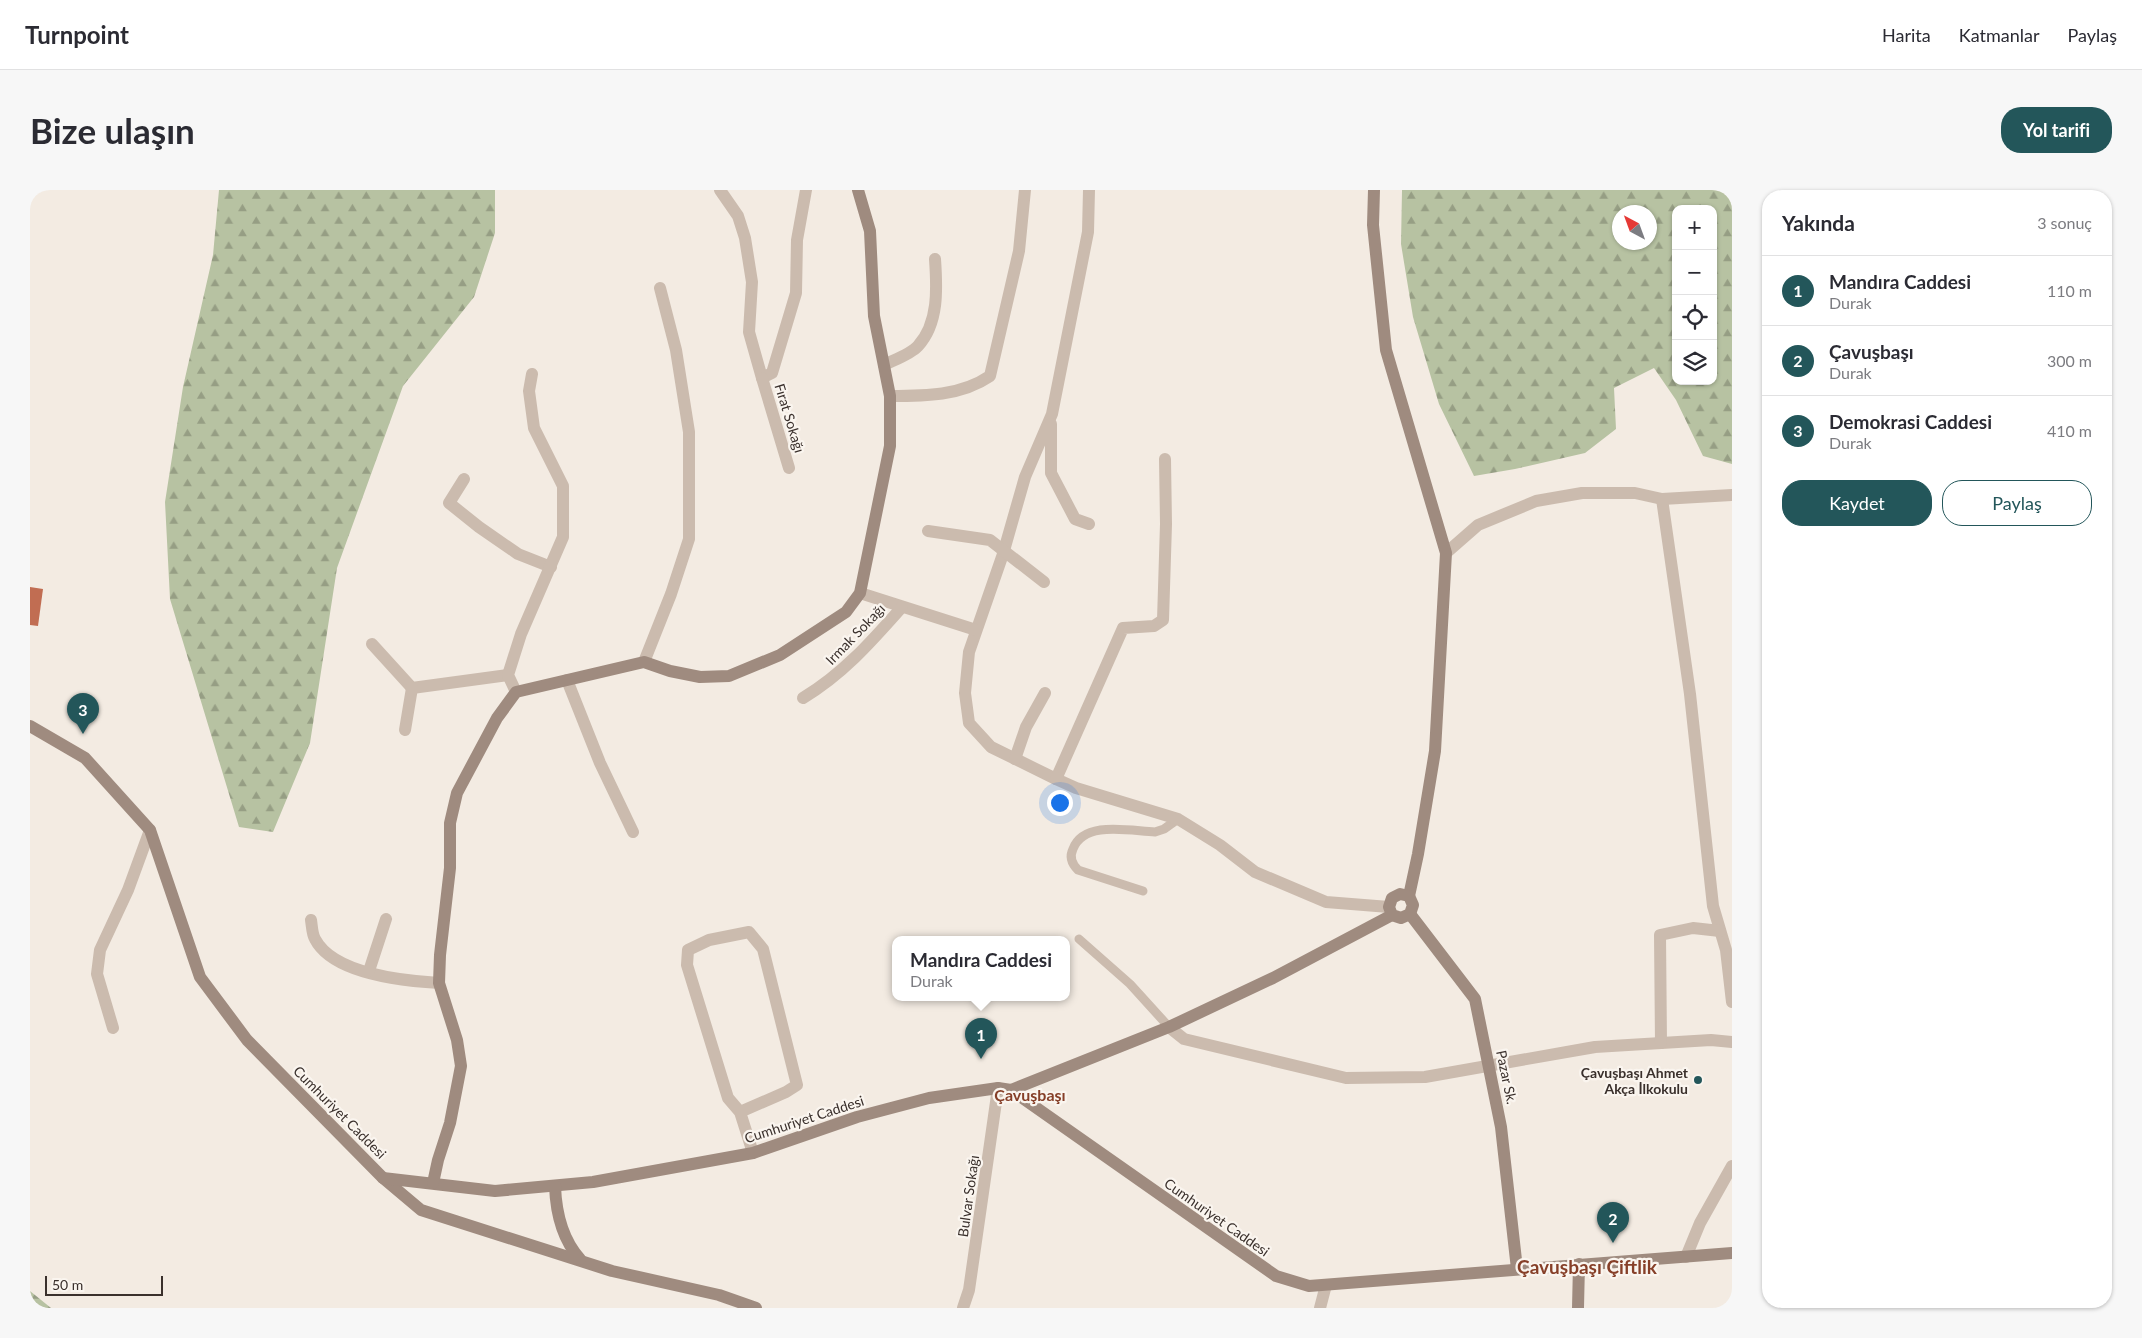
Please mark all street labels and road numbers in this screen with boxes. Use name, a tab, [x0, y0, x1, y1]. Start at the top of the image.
street label: Fırat Sokağı	[771, 381, 809, 455]
street label: Irmak Sokağı	[822, 600, 888, 668]
street label: Pazar Sk.	[1493, 1048, 1521, 1106]
street label: Cumhuriyet Caddesi	[290, 1062, 390, 1162]
street label: Cumhuriyet Caddesi	[742, 1092, 866, 1146]
street label: Bulvar Sokağı	[954, 1154, 982, 1238]
street label: Cumhuriyet Caddesi	[1161, 1174, 1273, 1260]

